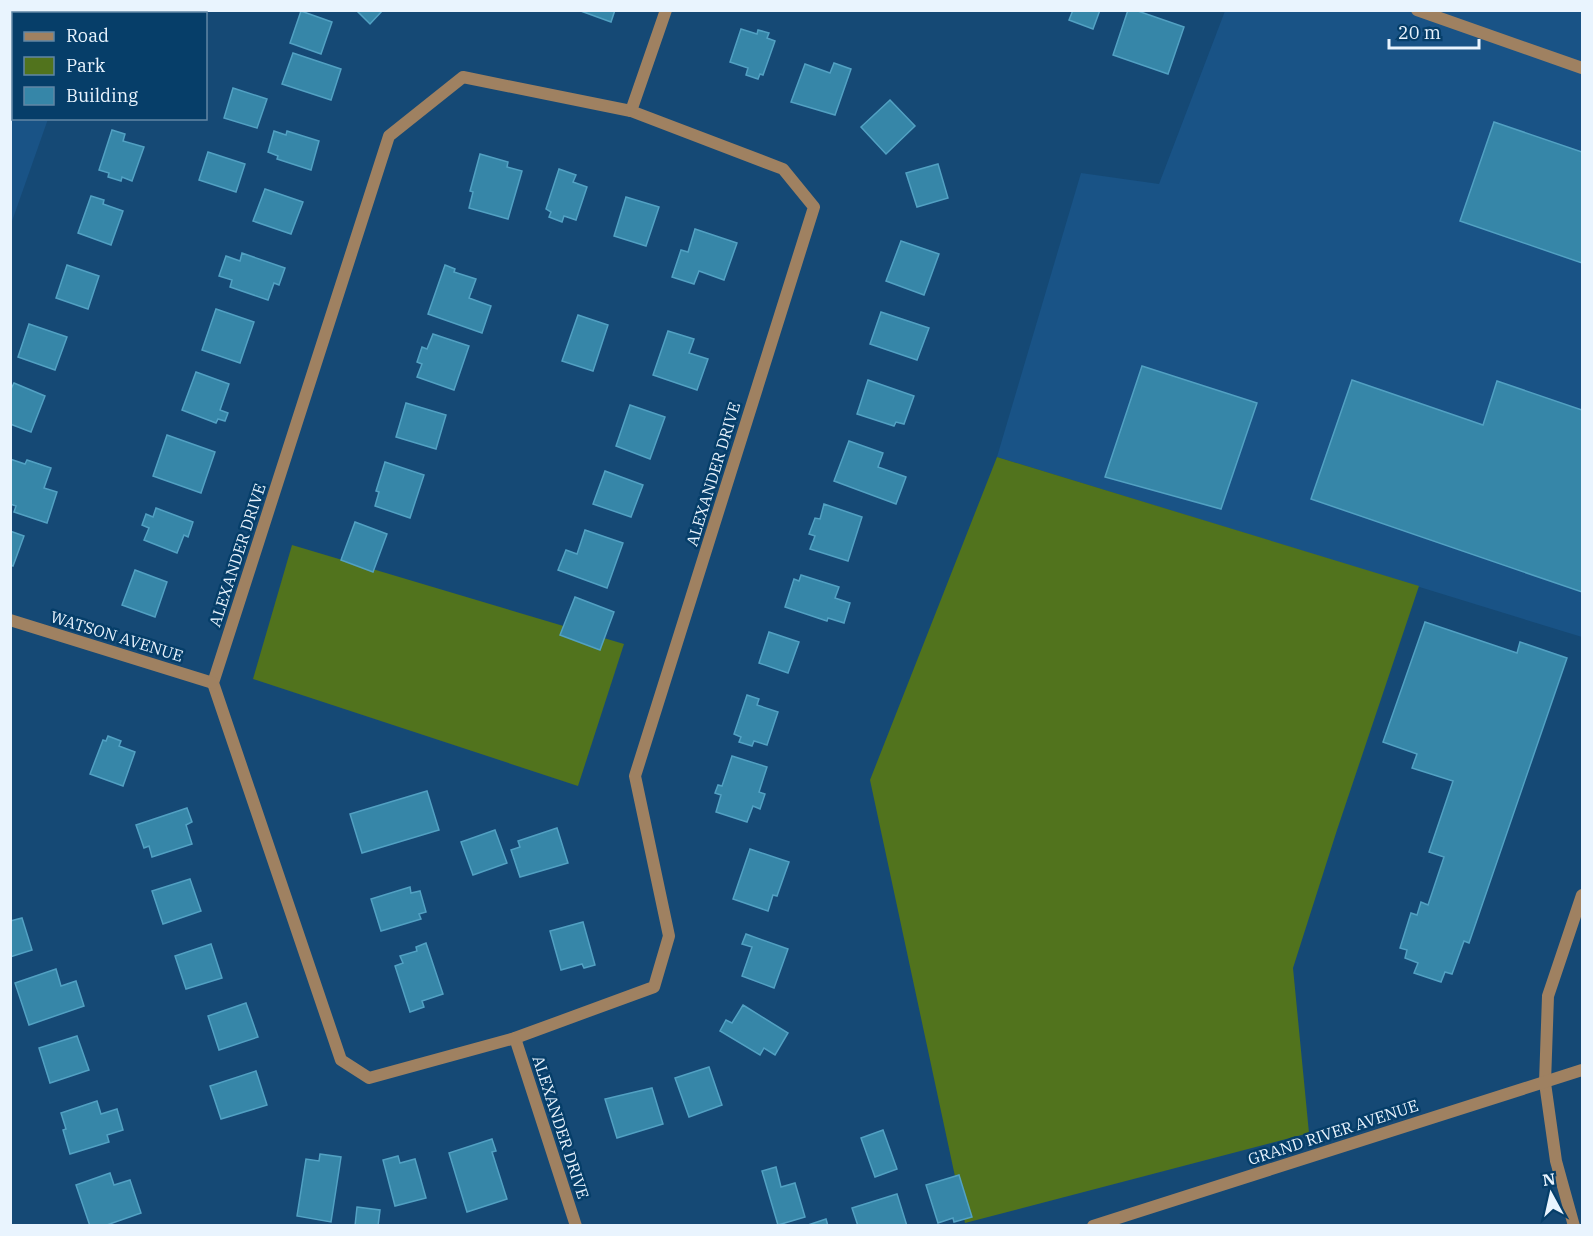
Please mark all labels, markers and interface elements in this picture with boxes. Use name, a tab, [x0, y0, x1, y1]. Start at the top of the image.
legend	[12, 12, 207, 120]
scale bar	[1389, 12, 1479, 50]
text: 20 m	[1398, 21, 1441, 44]
text: Road	[66, 24, 109, 47]
text: Park	[66, 54, 106, 77]
text: Building	[66, 84, 138, 107]
street label: ALEXANDER DRIVE	[682, 400, 744, 548]
street label: ALEXANDER DRIVE	[204, 481, 270, 629]
street label: WATSON AVENUE	[48, 606, 186, 666]
street label: ALEXANDER DRIVE	[528, 1053, 594, 1201]
street label: GRAND RIVER AVENUE	[1245, 1095, 1421, 1169]
north arrow	[1521, 1164, 1581, 1224]
text: N	[1541, 1168, 1557, 1190]

